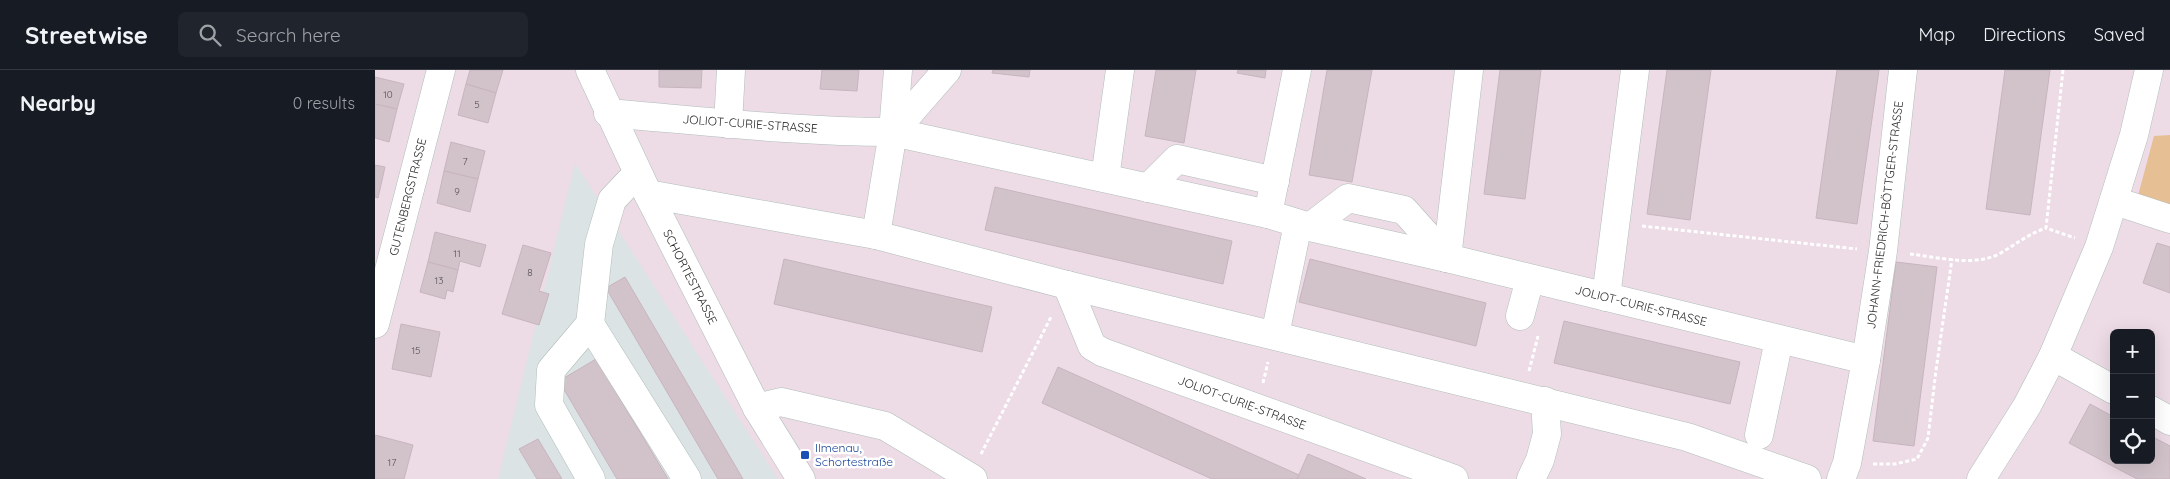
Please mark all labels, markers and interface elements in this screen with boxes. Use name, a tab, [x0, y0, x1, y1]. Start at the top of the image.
search box	[178, 12, 528, 57]
text: Streetwise	[25, 20, 148, 50]
icon: search	[196, 21, 224, 49]
text: Search here	[236, 23, 341, 47]
text: Map	[1918, 23, 1955, 46]
text: Directions	[1983, 23, 2066, 46]
text: Saved	[2094, 23, 2145, 46]
house number: 10	[383, 88, 393, 101]
text: Nearby	[20, 90, 96, 116]
text: 0 results	[293, 93, 355, 113]
house number: 5	[474, 98, 480, 111]
street label: JOHANN-FRIEDRICH-BÖTTGER-STRASSE	[1863, 100, 1906, 330]
street label: JOLIOT-CURIE-STRASSE	[682, 111, 818, 136]
street label: GUTENBERGSTRASSE	[386, 136, 429, 257]
house number: 7	[462, 155, 468, 168]
house number: 9	[454, 185, 460, 198]
street label: SCHORTESTRASSE	[660, 227, 721, 327]
house number: 11	[453, 247, 461, 260]
house number: 8	[527, 266, 533, 279]
house number: 13	[435, 274, 443, 287]
street label: JOLIOT-CURIE-STRASSE	[1574, 282, 1709, 329]
map controls	[2110, 329, 2155, 464]
button: +	[2110, 329, 2155, 374]
house number: 15	[411, 344, 421, 357]
street label: JOLIOT-CURIE-STRASSE	[1176, 372, 1308, 433]
button: −	[2110, 374, 2155, 419]
button: locate	[2110, 419, 2155, 464]
place label: Ilmenau, Schortestraße	[815, 440, 893, 469]
marker: Ilmenau, Schortestraße	[799, 449, 811, 461]
house number: 17	[388, 456, 396, 469]

